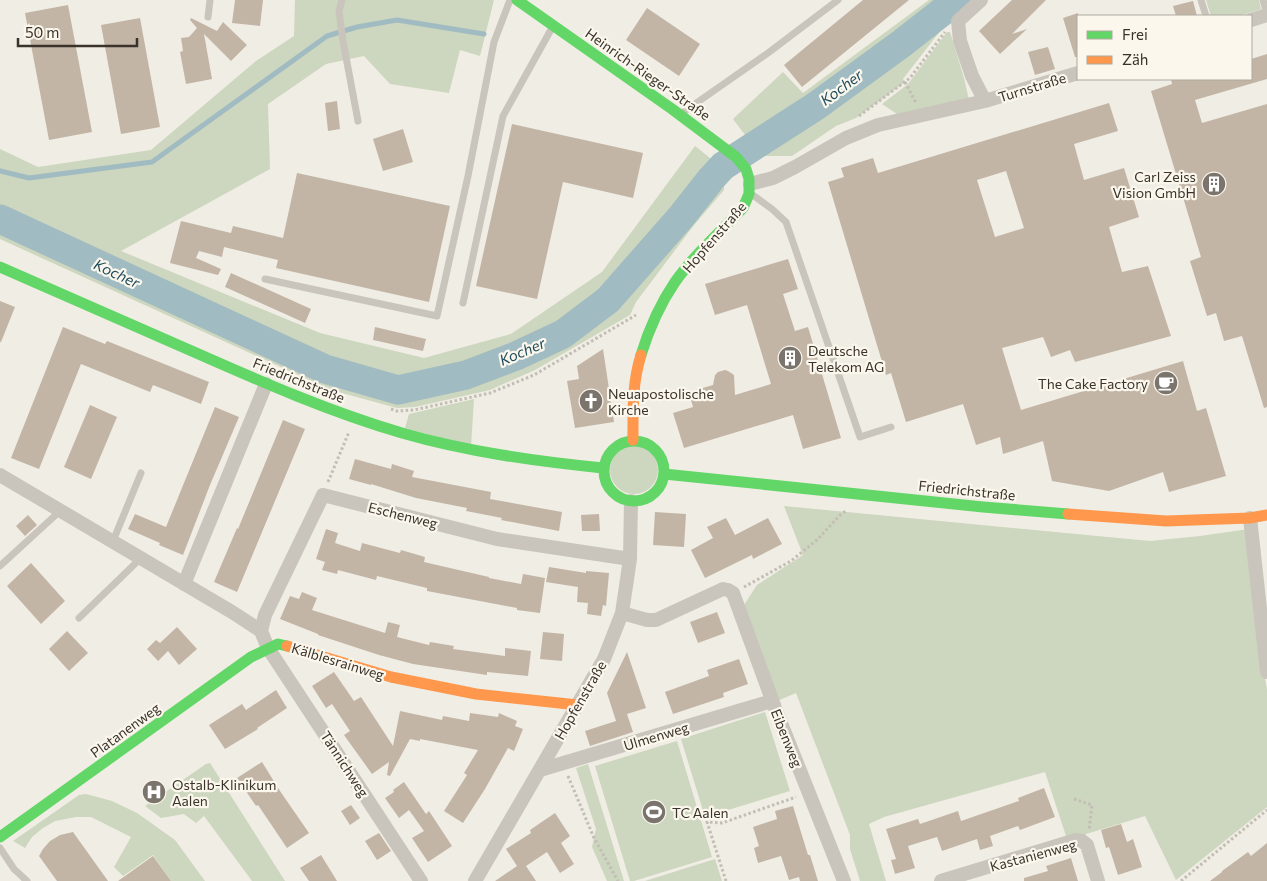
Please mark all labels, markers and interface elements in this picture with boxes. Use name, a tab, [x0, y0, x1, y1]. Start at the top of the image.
scale bar	[18, 15, 136, 47]
legend	[1077, 15, 1252, 80]
text: 50 m	[25, 23, 59, 41]
street label: Heinrich-Rieger-Straße	[582, 24, 714, 124]
text: Frei	[1122, 25, 1148, 43]
text: Zäh	[1122, 50, 1148, 68]
water label: Kocher	[816, 65, 866, 109]
street label: Turnstraße	[996, 69, 1068, 105]
place label: Carl Zeiss Vision GmbH	[1113, 168, 1196, 201]
building icon: Carl Zeiss Vision GmbH	[1201, 171, 1227, 197]
street label: Hopfenstraße	[679, 198, 749, 276]
water label: Kocher	[91, 255, 144, 292]
water label: Kocher	[496, 333, 549, 369]
place label: Deutsche Telekom AG	[808, 342, 884, 375]
building icon: Deutsche Telekom AG	[777, 345, 803, 371]
street label: Friedrichstraße	[251, 354, 347, 406]
cafe icon: The Cake Factory	[1153, 370, 1179, 396]
place label: The Cake Factory	[1038, 375, 1148, 392]
place label: Neuapostolische Kirche	[608, 385, 714, 418]
church icon: Neuapostolische Kirche	[578, 388, 604, 414]
street label: Friedrichstraße	[918, 476, 1016, 504]
street label: Eschenweg	[367, 498, 440, 532]
street label: Kälblesrainweg	[290, 639, 387, 683]
street label: Hopfenstraße	[551, 657, 609, 743]
street label: Platanenweg	[87, 699, 163, 761]
street label: Eibenweg	[768, 706, 807, 770]
street label: Ulmenweg	[621, 718, 691, 754]
street label: Tännichweg	[317, 728, 373, 801]
place label: Ostalb-Klinikum Aalen	[172, 776, 276, 809]
hospital icon: Ostalb-Klinikum Aalen	[141, 779, 167, 805]
sports icon: TC Aalen	[641, 799, 667, 825]
place label: TC Aalen	[672, 804, 729, 821]
street label: Kastanienweg	[988, 835, 1079, 875]

